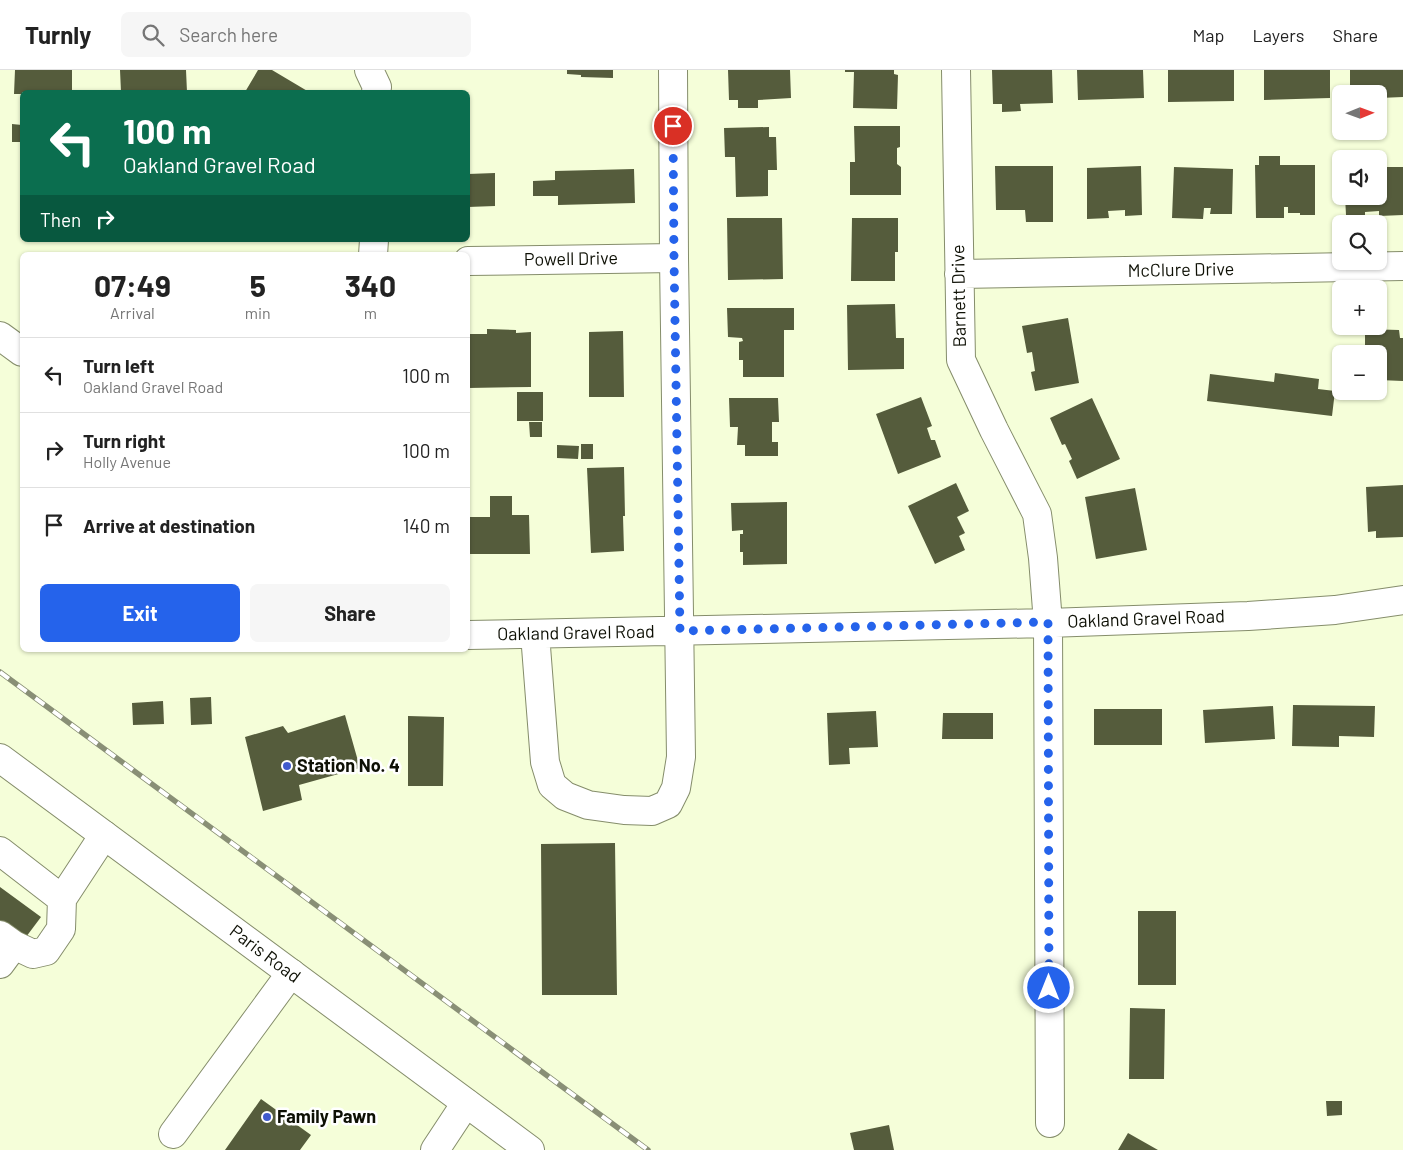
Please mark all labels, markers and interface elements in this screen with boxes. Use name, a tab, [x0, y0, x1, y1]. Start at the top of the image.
search box	[121, 12, 471, 57]
text: Turnly	[25, 20, 91, 49]
icon: search	[139, 21, 167, 49]
text: Search here	[179, 23, 278, 46]
text: Map	[1192, 24, 1224, 46]
text: Layers	[1252, 24, 1305, 46]
text: Share	[1333, 24, 1378, 46]
north arrow	[1332, 85, 1388, 140]
map controls	[1332, 85, 1387, 400]
pin	[652, 105, 694, 147]
text: 100 m	[123, 109, 212, 151]
icon: left	[40, 110, 105, 175]
icon: arrive	[659, 112, 687, 140]
button: sound	[1332, 150, 1387, 205]
text: Oakland Gravel Road	[123, 151, 316, 177]
icon: right	[91, 205, 119, 233]
text: Then	[40, 208, 81, 231]
button: search	[1332, 215, 1387, 270]
street label: Barnett Drive	[946, 244, 970, 348]
street label: Powell Drive	[524, 246, 618, 270]
street label: McClure Drive	[1127, 257, 1235, 281]
text: 07:49	[94, 267, 171, 303]
text: 5	[250, 267, 266, 303]
text: 340	[345, 267, 396, 303]
button: +	[1332, 280, 1387, 335]
text: Arrival	[110, 303, 155, 322]
text: min	[245, 303, 271, 322]
text: m	[364, 303, 377, 322]
button: −	[1332, 345, 1387, 400]
text: Turn left	[83, 354, 154, 377]
icon: left	[40, 361, 68, 389]
text: 100 m	[402, 364, 450, 387]
text: Oakland Gravel Road	[83, 377, 223, 396]
text: Turn right	[83, 429, 165, 452]
icon: right	[40, 436, 68, 464]
text: 100 m	[402, 439, 450, 462]
text: Holly Avenue	[83, 452, 171, 471]
icon: arrive	[40, 511, 68, 539]
text: Arrive at destination	[83, 514, 255, 537]
text: 140 m	[403, 514, 450, 537]
button: Exit	[40, 584, 240, 642]
button: Share	[250, 584, 450, 642]
street label: Oakland Gravel Road	[1067, 604, 1225, 632]
street label: Oakland Gravel Road	[497, 620, 655, 644]
place label: Station No. 4	[297, 754, 400, 776]
marker: Station No. 4	[281, 760, 293, 772]
street label: Paris Road	[226, 919, 305, 987]
position arrow	[1022, 961, 1074, 1013]
place label: Family Pawn	[277, 1105, 376, 1127]
marker: Family Pawn	[261, 1111, 273, 1123]

